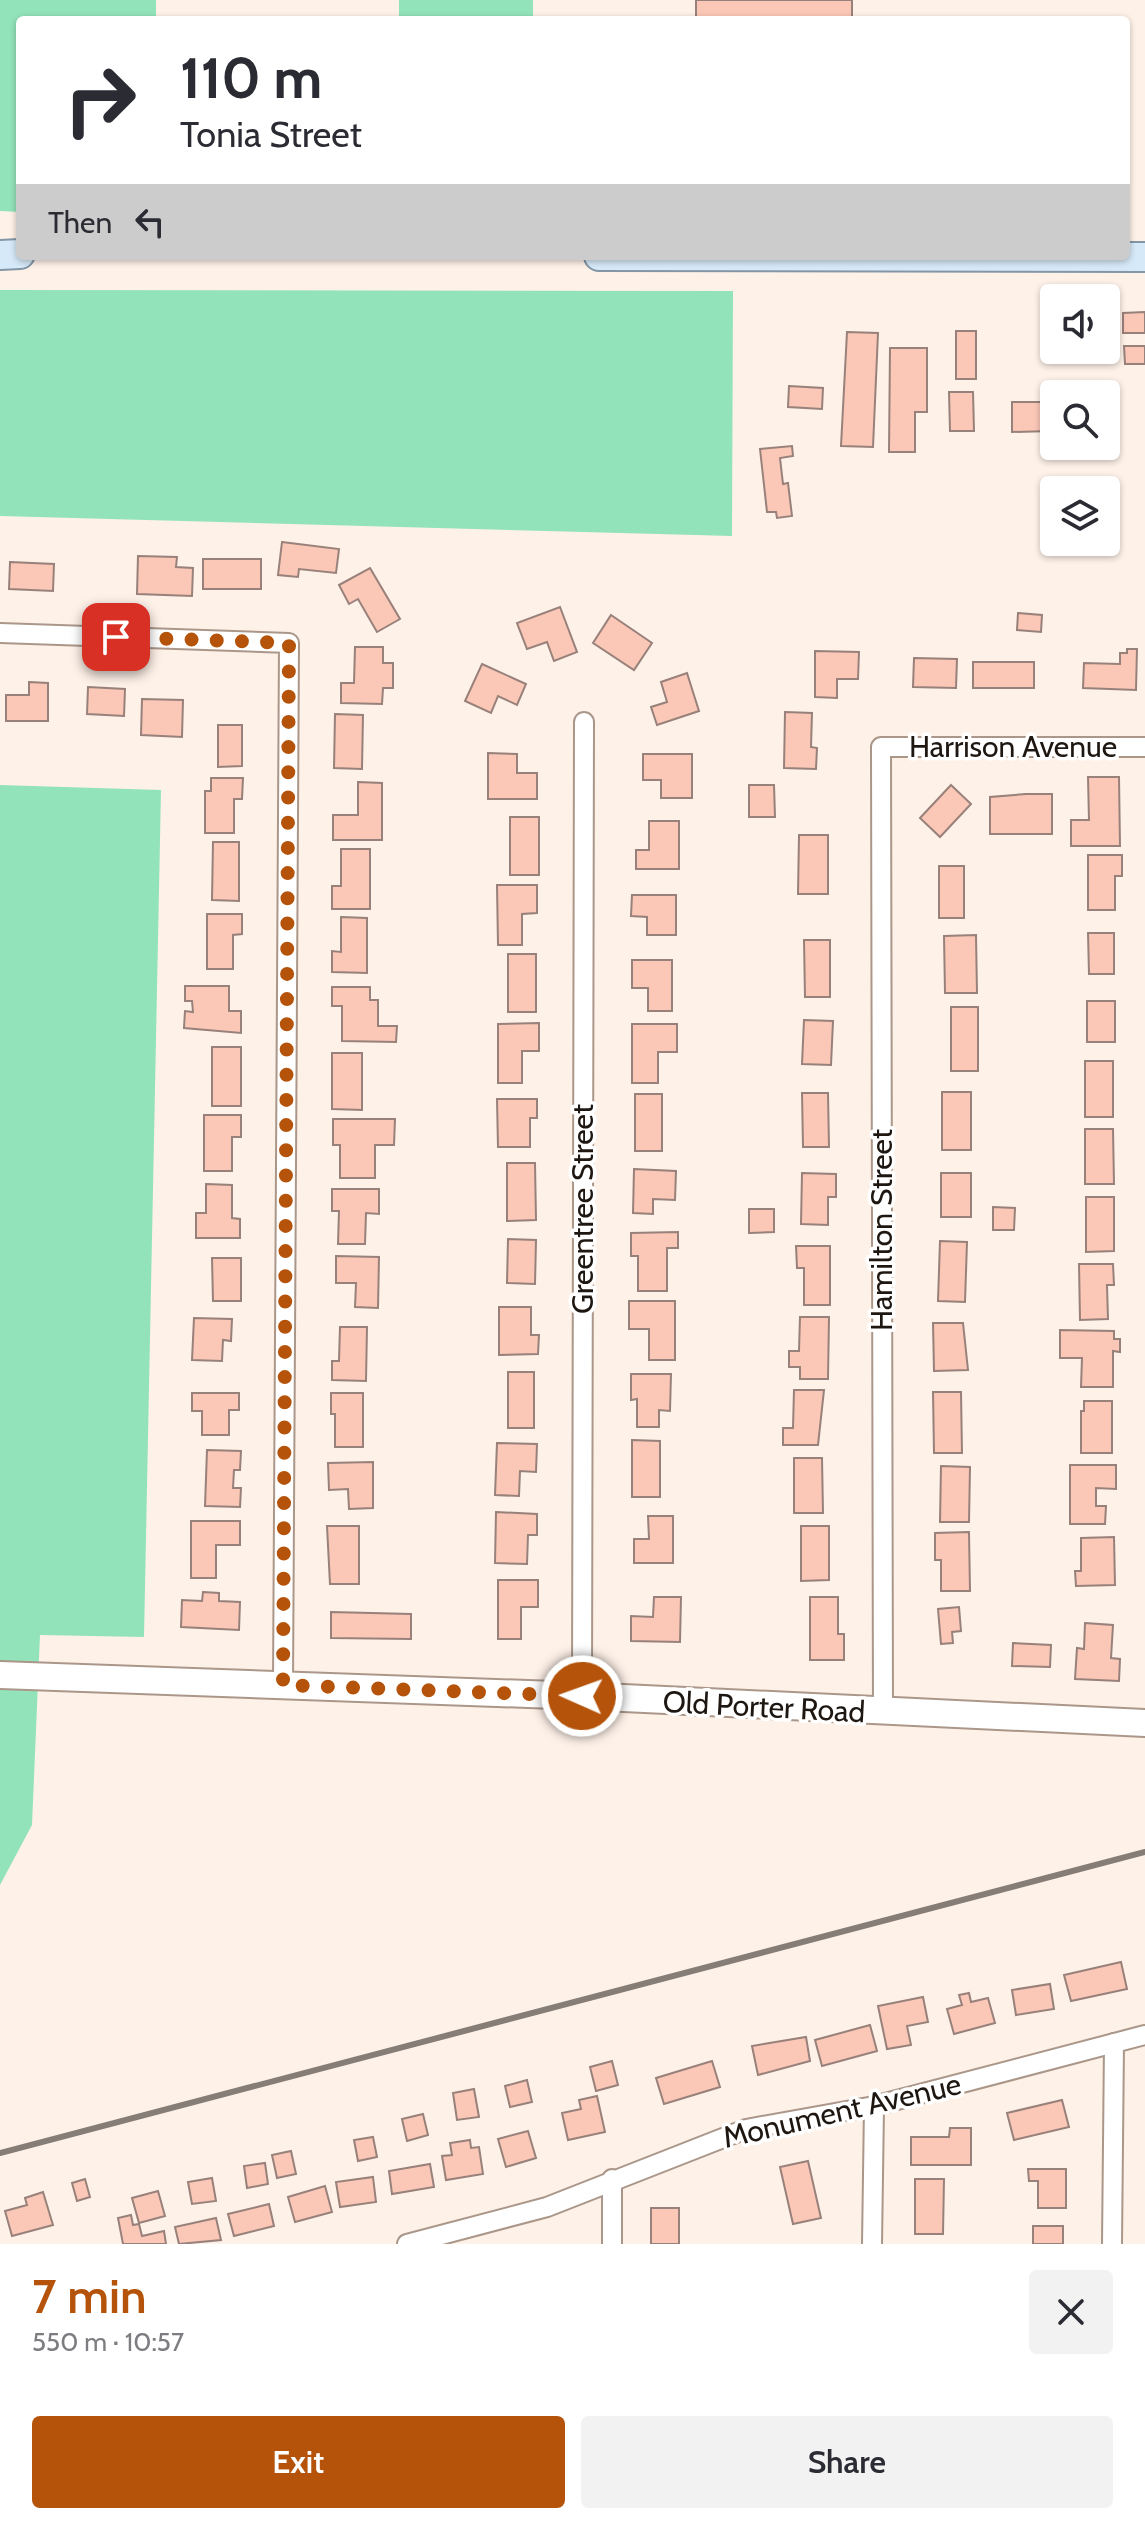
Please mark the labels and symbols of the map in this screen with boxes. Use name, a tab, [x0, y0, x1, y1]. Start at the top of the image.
pin	[82, 603, 150, 671]
street label: Harrison Avenue	[909, 728, 1117, 765]
street label: Greentree Street	[564, 1104, 601, 1314]
street label: Hamilton Street	[863, 1129, 900, 1331]
position arrow	[540, 1654, 624, 1738]
street label: Old Porter Road	[662, 1683, 866, 1730]
street label: Monument Avenue	[719, 2065, 965, 2156]

